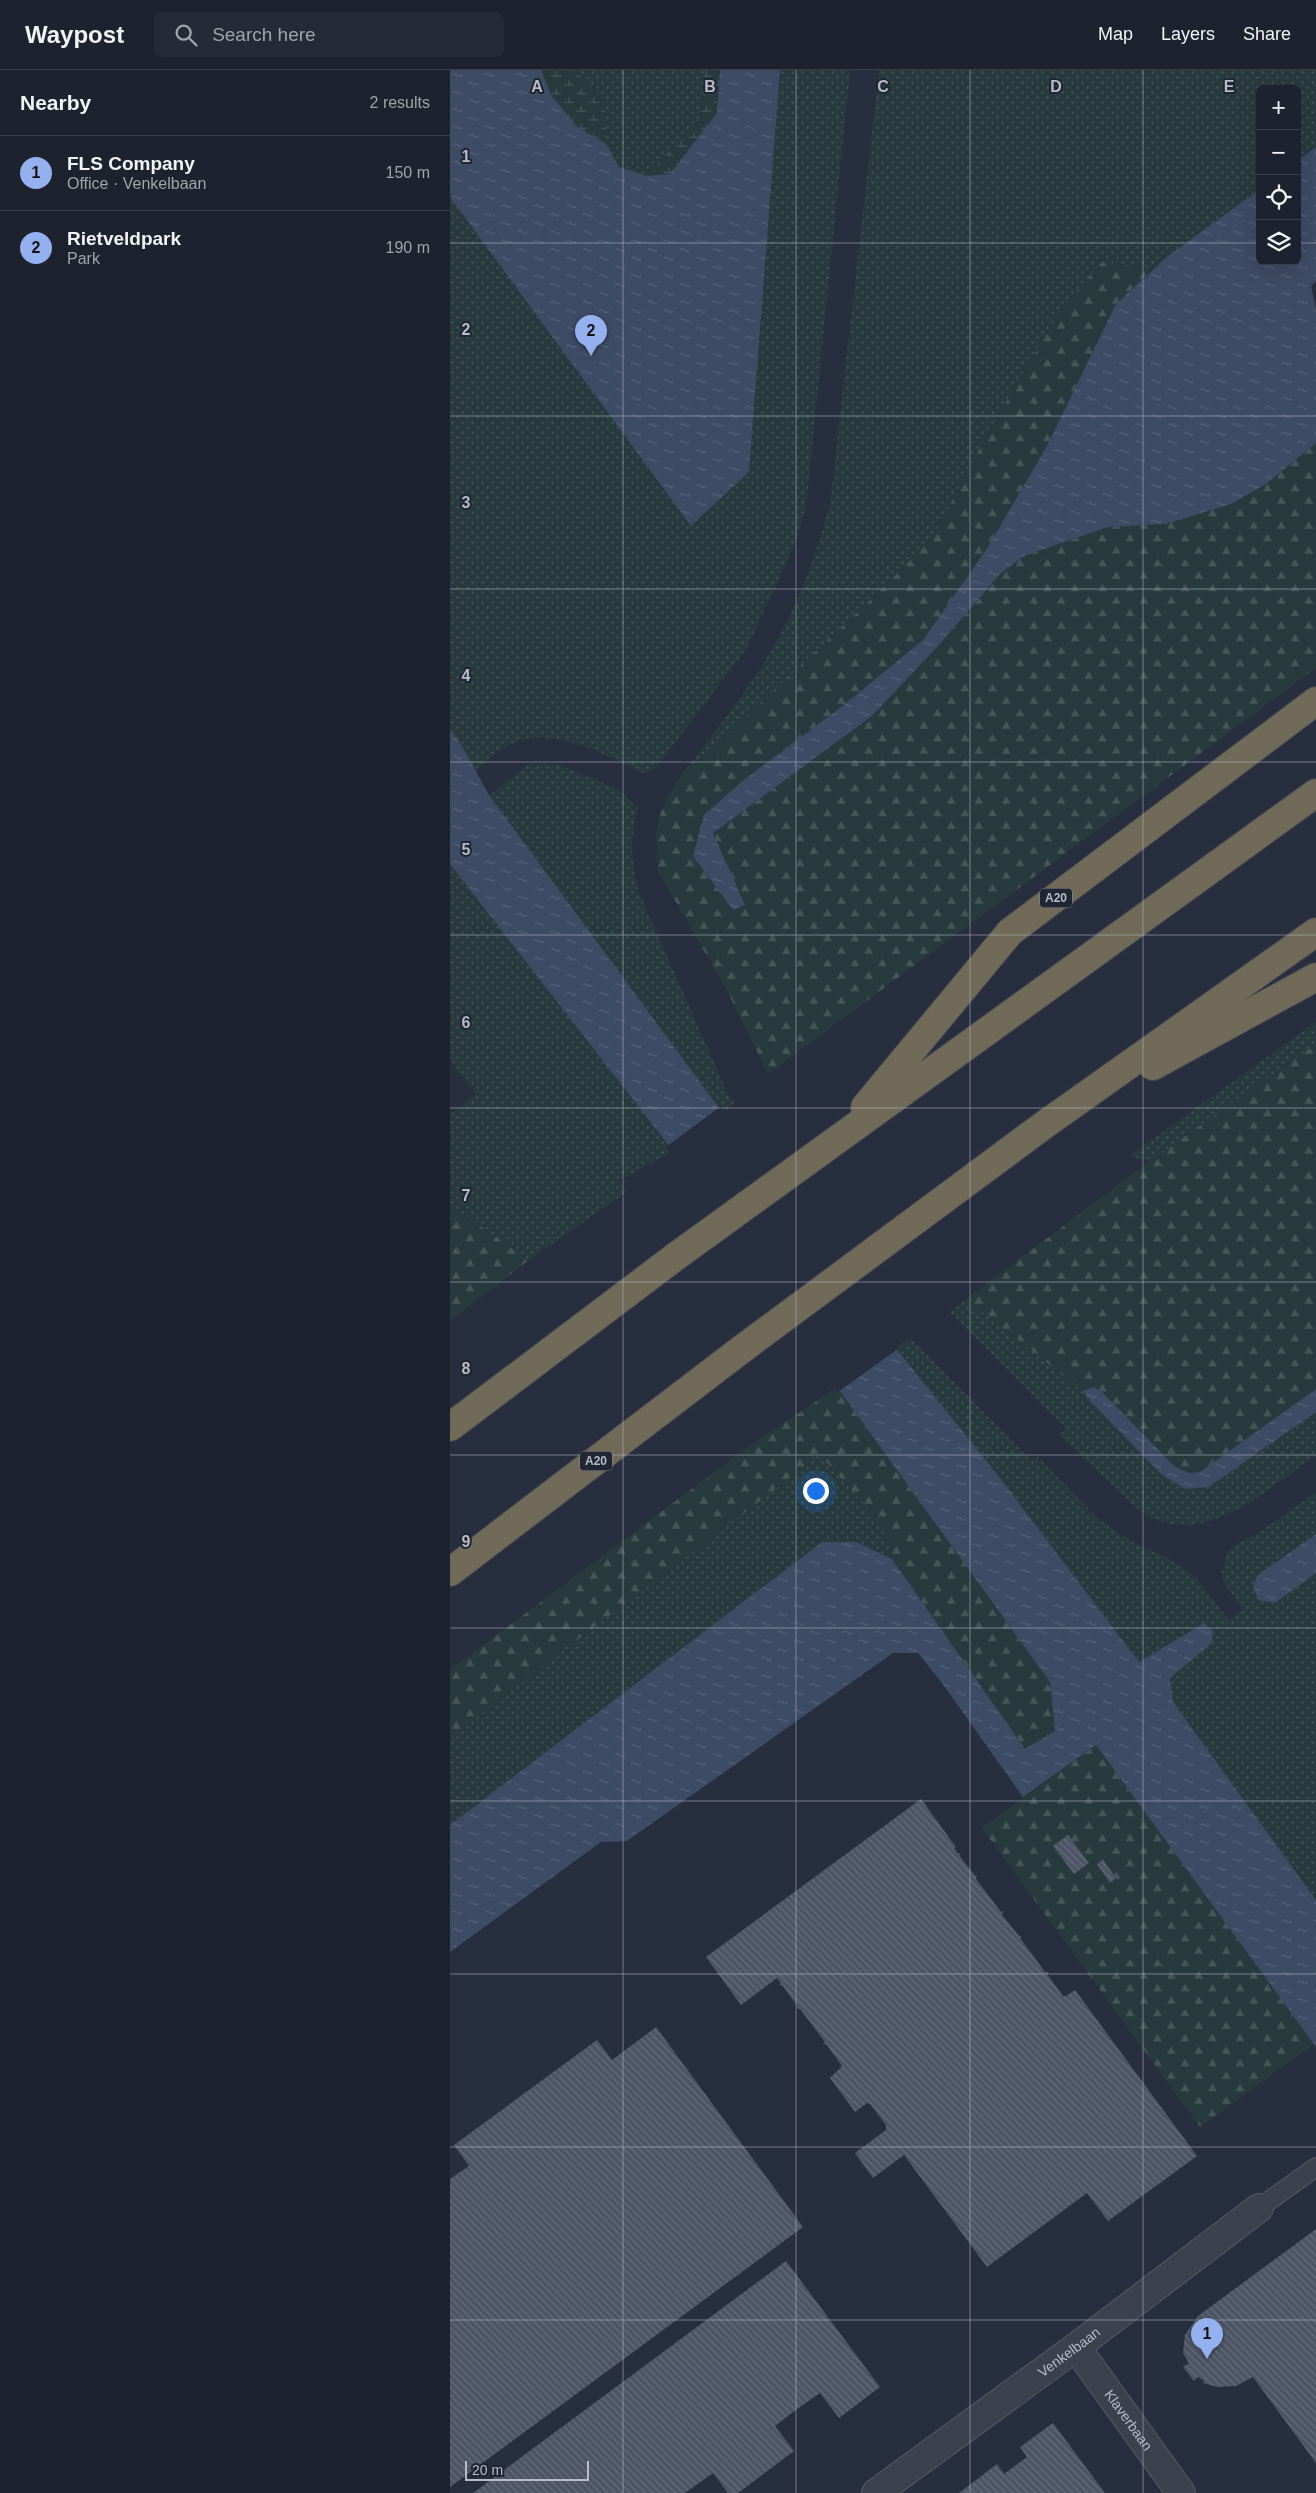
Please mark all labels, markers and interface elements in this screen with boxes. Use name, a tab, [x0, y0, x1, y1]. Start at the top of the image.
search box	[154, 12, 504, 57]
text: Waypost	[25, 21, 124, 48]
icon: search	[172, 21, 200, 49]
text: Search here	[212, 24, 316, 45]
text: Map	[1098, 24, 1133, 44]
text: Layers	[1161, 24, 1215, 44]
text: Share	[1243, 24, 1291, 44]
text: A	[531, 78, 543, 95]
text: B	[704, 78, 716, 95]
text: C	[877, 78, 889, 95]
text: D	[1050, 78, 1062, 95]
text: E	[1224, 78, 1235, 95]
map controls	[1256, 85, 1301, 265]
button: +	[1256, 85, 1301, 130]
text: Nearby	[20, 91, 91, 114]
text: 2 results	[370, 94, 430, 111]
button: −	[1256, 130, 1301, 175]
text: 1	[462, 148, 471, 165]
text: FLS Company	[67, 153, 195, 174]
text: 1	[32, 164, 40, 181]
text: 150 m	[386, 164, 430, 181]
text: Office · Venkelbaan	[67, 175, 206, 192]
button: locate	[1256, 175, 1301, 220]
button: layers	[1256, 220, 1301, 265]
text: Rietveldpark	[67, 228, 181, 249]
text: 2	[32, 239, 40, 256]
text: 190 m	[386, 239, 430, 256]
text: Park	[67, 250, 100, 267]
pin: 2	[575, 315, 607, 356]
text: 2	[462, 321, 471, 338]
text: 3	[462, 494, 471, 511]
text: 4	[462, 667, 471, 684]
text: 5	[462, 841, 471, 858]
road number: A20	[1040, 888, 1072, 908]
text: 6	[462, 1014, 471, 1031]
text: 7	[462, 1187, 471, 1204]
text: 8	[462, 1360, 471, 1377]
road number: A20	[580, 1452, 612, 1470]
your location	[803, 1478, 829, 1504]
text: 9	[462, 1533, 471, 1550]
pin: 1	[1191, 2318, 1223, 2359]
street label: Venkelbaan	[1035, 2324, 1103, 2380]
street label: Klaverbaan	[1101, 2387, 1156, 2454]
scale bar	[465, 2458, 589, 2481]
text: 20 m	[472, 2462, 503, 2478]

